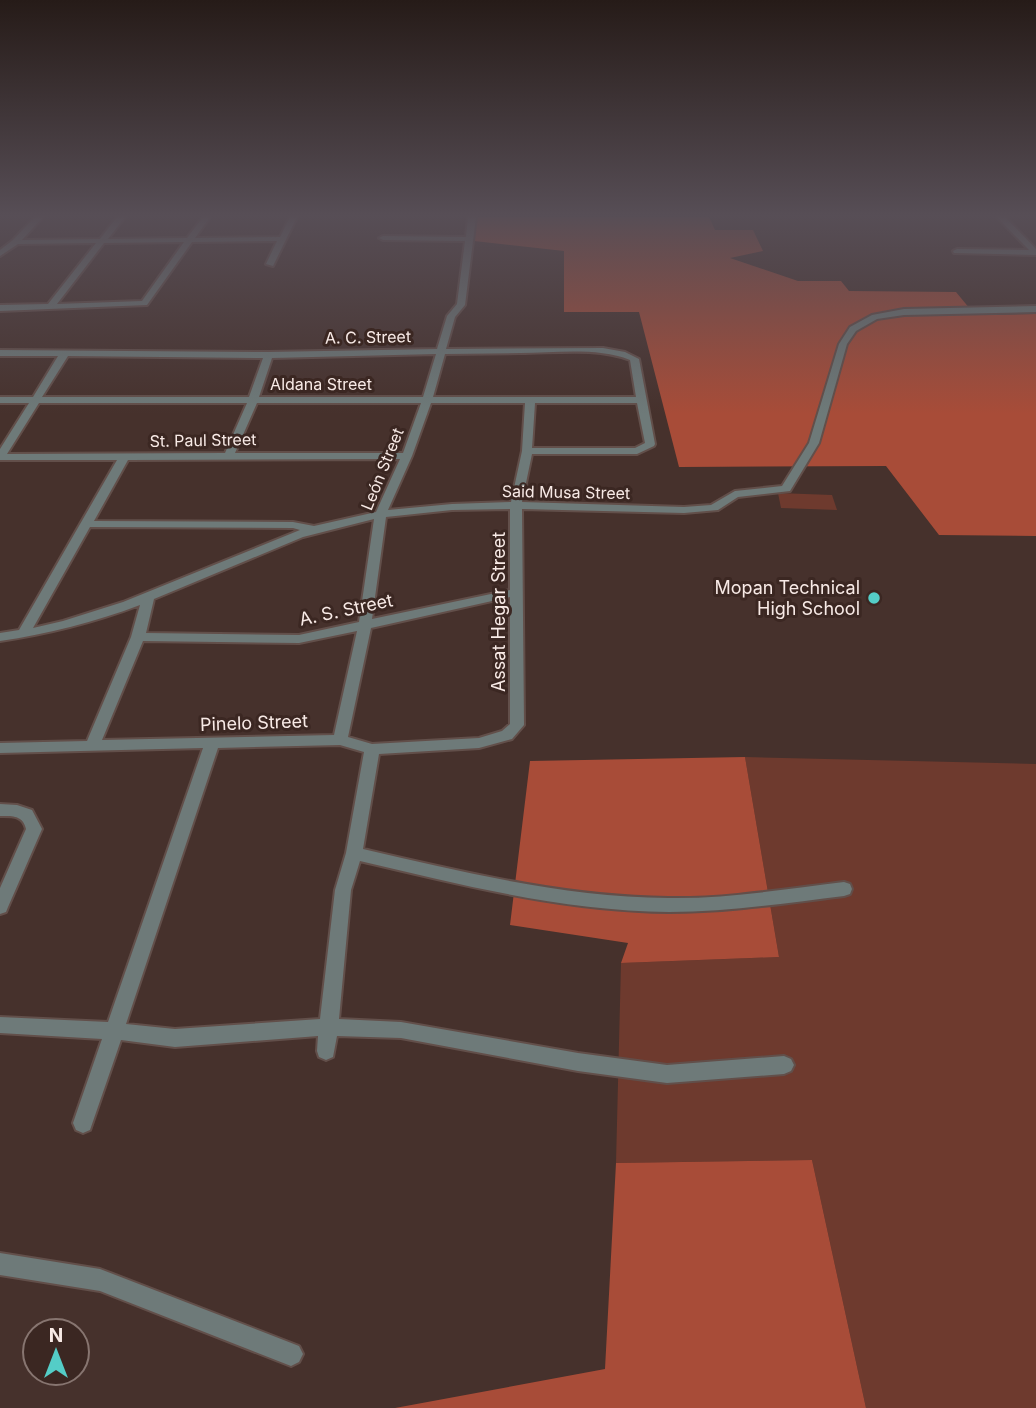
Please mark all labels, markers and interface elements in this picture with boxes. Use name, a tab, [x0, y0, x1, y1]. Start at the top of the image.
street label: A. C. Street	[325, 326, 411, 348]
street label: Aldana Street	[270, 374, 372, 394]
street label: León Street	[356, 425, 408, 513]
street label: St. Paul Street	[149, 429, 257, 451]
street label: Said Musa Street	[502, 481, 630, 503]
street label: Assat Hegar Street	[488, 532, 509, 692]
place label: Mopan Technical High School	[714, 577, 860, 619]
street label: A. S. Street	[297, 589, 395, 630]
marker: Mopan Technical High School	[866, 590, 882, 606]
street label: Pinelo Street	[200, 710, 308, 735]
north arrow	[21, 1317, 91, 1387]
text: N	[49, 1324, 63, 1347]

